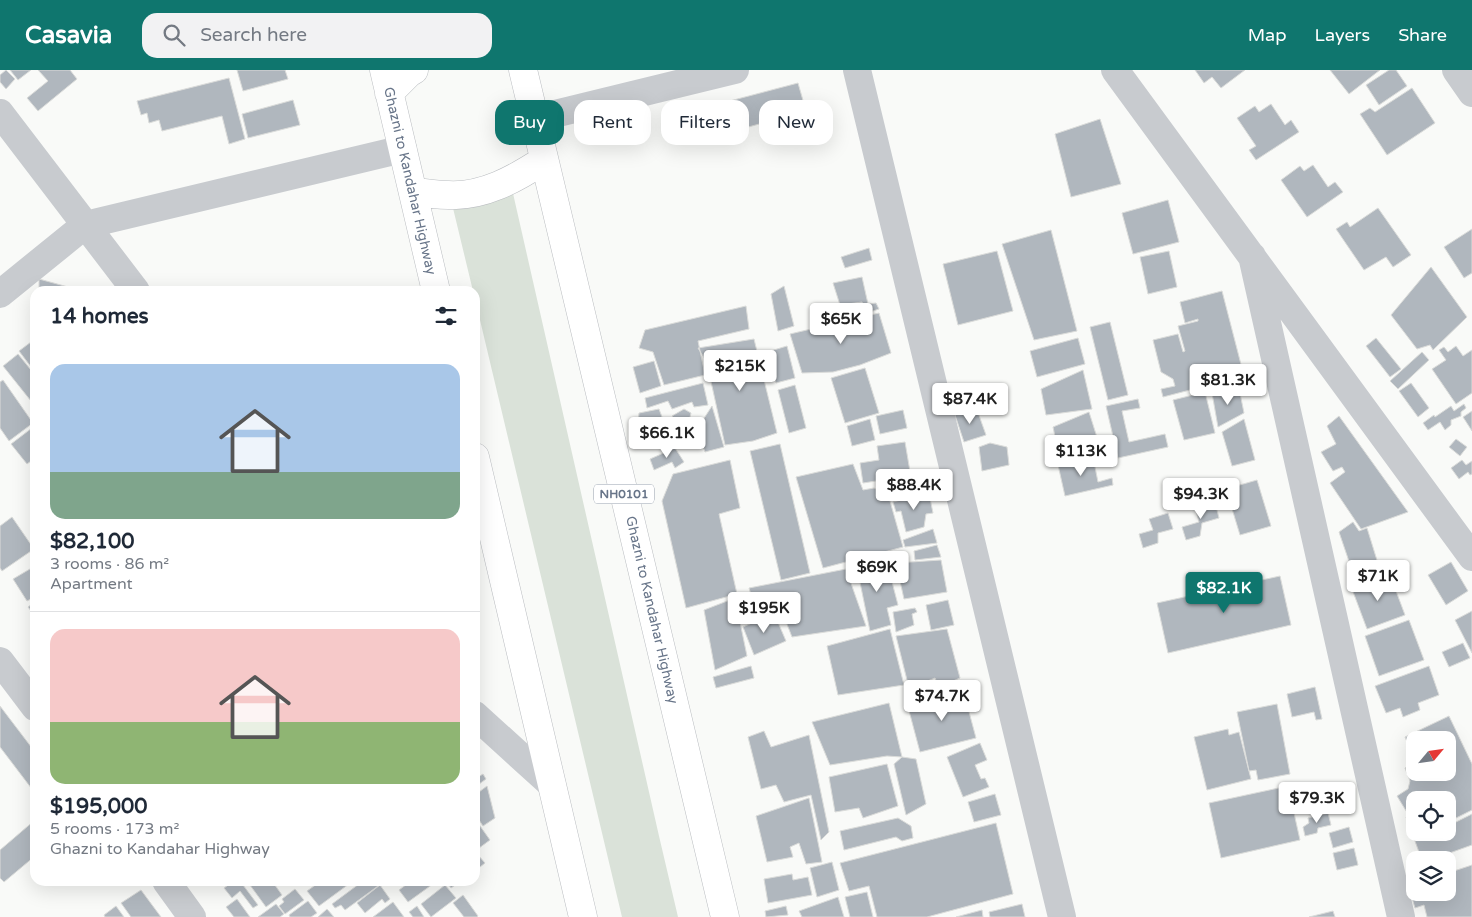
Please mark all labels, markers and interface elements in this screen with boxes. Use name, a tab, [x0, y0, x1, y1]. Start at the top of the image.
search box	[142, 13, 492, 58]
text: Casavia	[25, 21, 112, 50]
icon: search	[160, 21, 188, 49]
text: Search here	[200, 24, 307, 46]
text: Map	[1248, 24, 1287, 46]
text: Layers	[1315, 24, 1370, 46]
text: Share	[1398, 24, 1447, 46]
street label: Ghazni to Kandahar Highway	[380, 85, 440, 277]
chip: Buy	[495, 100, 564, 145]
chip: Rent	[574, 100, 651, 145]
chip: Filters	[661, 100, 749, 145]
chip: New	[759, 100, 833, 145]
icon: filters	[432, 302, 460, 330]
pin: $65K	[811, 302, 871, 345]
text: 14 homes	[50, 304, 149, 329]
text: $65K	[821, 309, 861, 329]
pin: $215K	[705, 350, 775, 392]
text: $215K	[715, 356, 765, 376]
pin: $81.3K	[1187, 364, 1269, 406]
text: $81.3K	[1201, 370, 1255, 390]
pin: $87.4K	[929, 382, 1011, 425]
text: $87.4K	[943, 389, 997, 409]
icon: home	[210, 396, 300, 486]
pin: $66.1K	[626, 416, 708, 459]
text: $66.1K	[640, 423, 694, 443]
pin: $113K	[1046, 434, 1116, 477]
text: $113K	[1056, 441, 1106, 461]
pin: $88.4K	[873, 468, 955, 511]
text: $88.4K	[887, 475, 941, 495]
pin: $94.3K	[1160, 478, 1242, 520]
road number: NH0101	[594, 484, 654, 504]
text: $94.3K	[1174, 484, 1228, 504]
street label: Ghazni to Kandahar Highway	[622, 514, 682, 706]
text: $82,100	[50, 529, 134, 554]
pin: $69K	[847, 550, 907, 593]
text: 3 rooms · 86 m²	[50, 554, 169, 574]
text: $69K	[857, 557, 897, 577]
pin: $71K	[1348, 560, 1408, 602]
text: $71K	[1358, 566, 1398, 586]
pin: $82.1K	[1183, 572, 1265, 614]
text: Apartment	[50, 574, 133, 594]
text: $82.1K	[1197, 578, 1251, 598]
pin: $195K	[729, 592, 799, 634]
text: $195K	[739, 598, 789, 618]
icon: home	[210, 662, 300, 752]
pin: $74.7K	[901, 680, 983, 722]
text: $74.7K	[915, 686, 969, 706]
north arrow	[1406, 731, 1456, 781]
map controls	[1406, 731, 1456, 901]
pin: $79.3K	[1276, 782, 1358, 824]
text: $79.3K	[1290, 788, 1344, 808]
button: locate	[1406, 791, 1456, 841]
text: $195,000	[50, 794, 147, 819]
text: 5 rooms · 173 m²	[50, 819, 179, 839]
text: Ghazni to Kandahar Highway	[50, 839, 270, 859]
button: layers	[1406, 851, 1456, 901]

